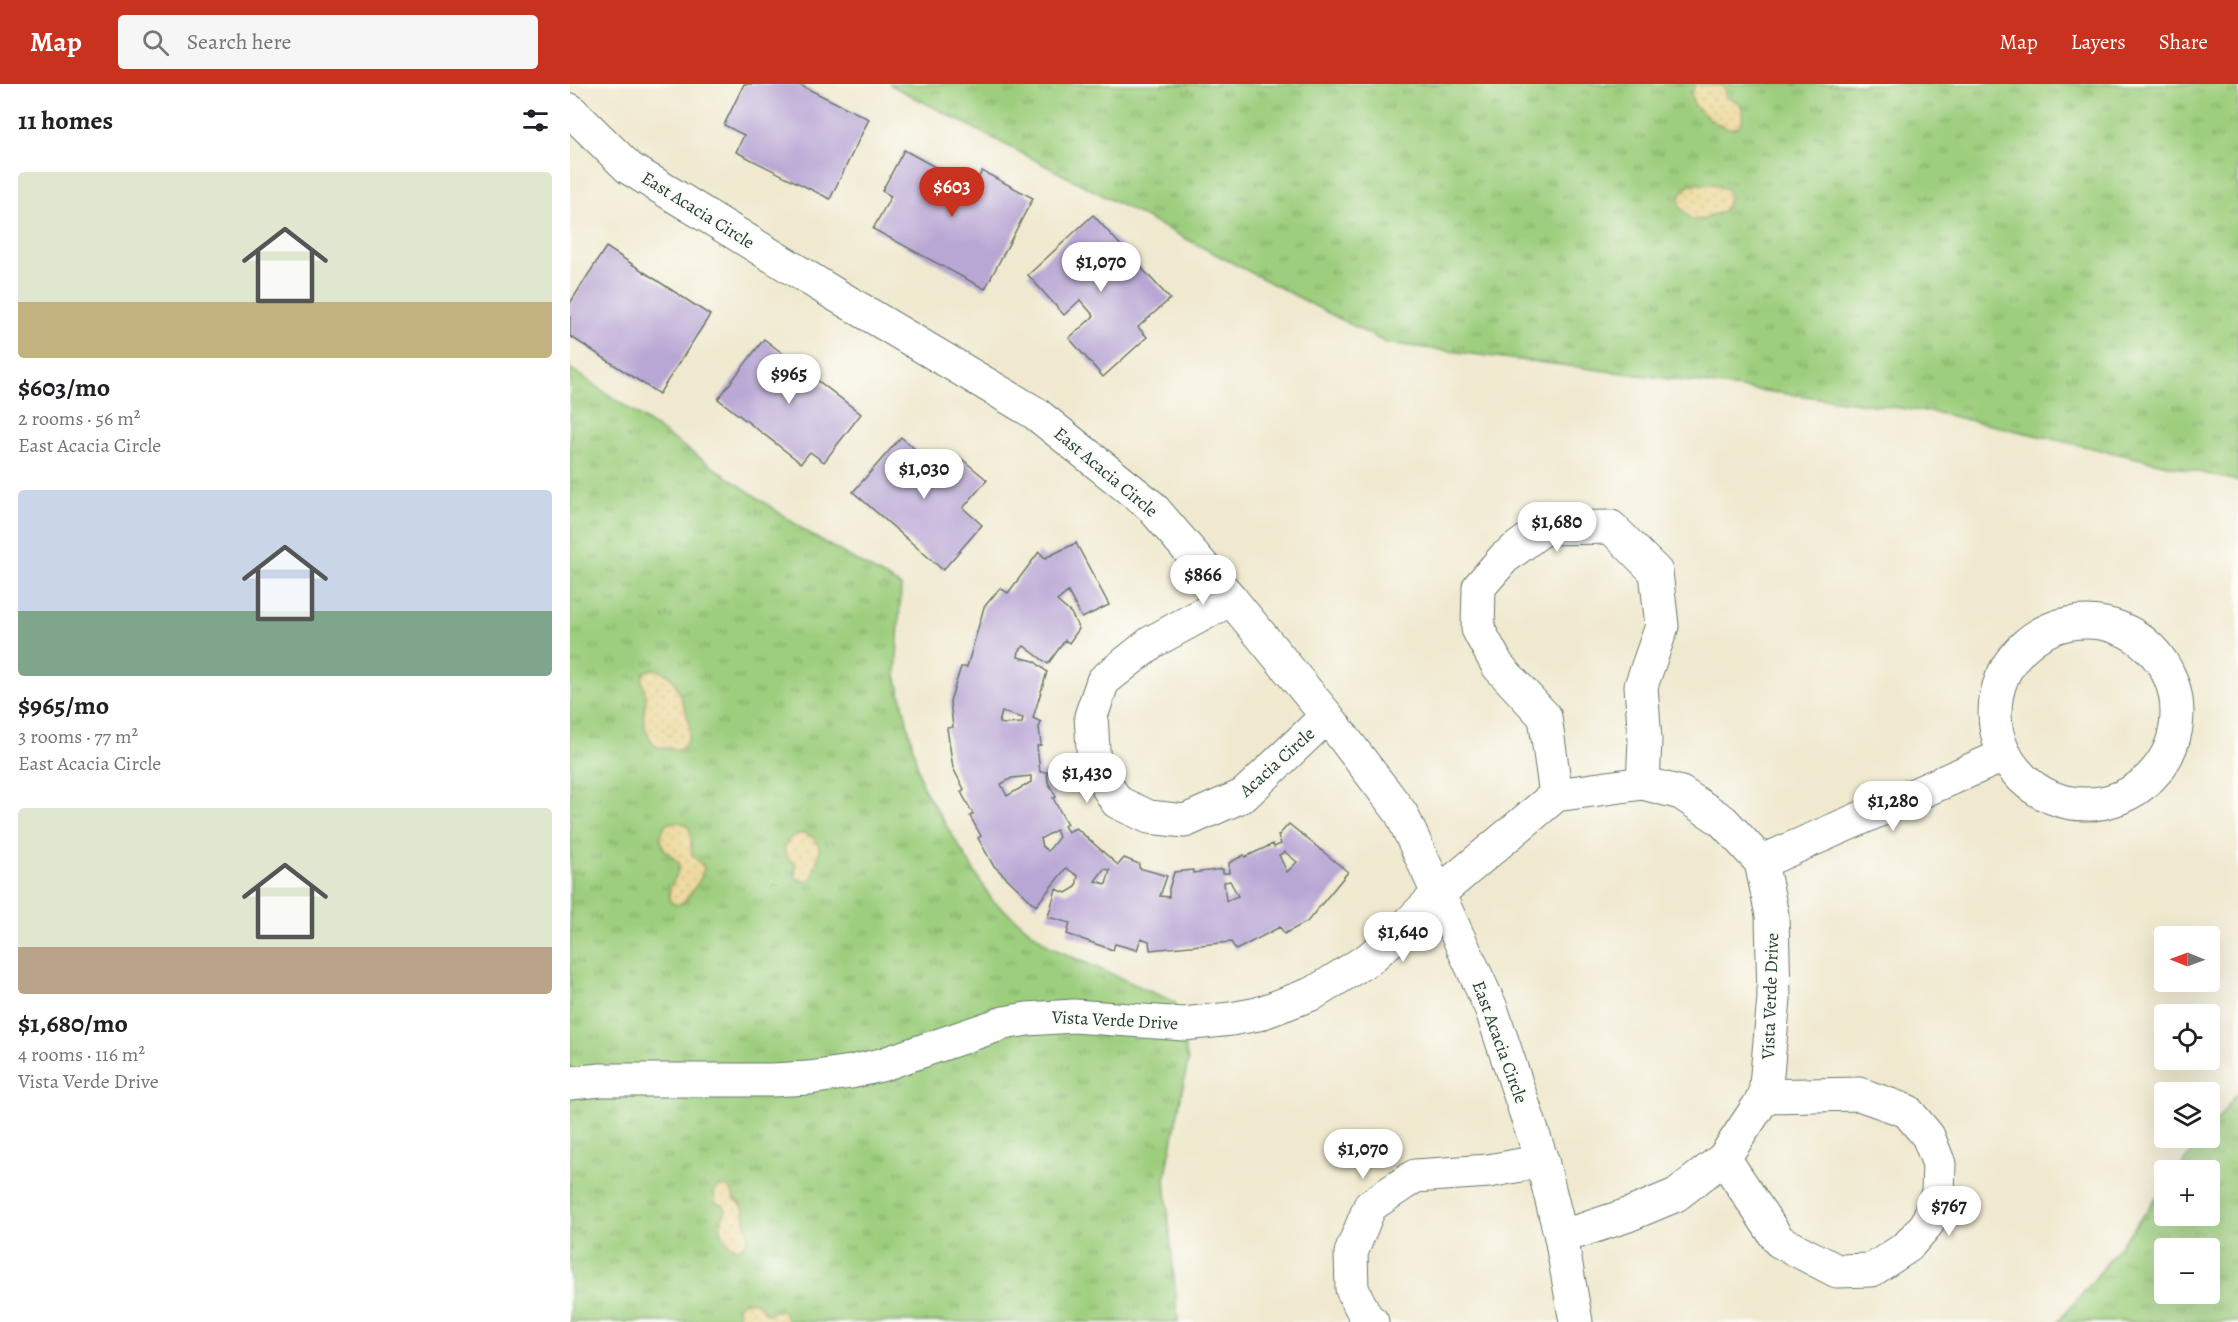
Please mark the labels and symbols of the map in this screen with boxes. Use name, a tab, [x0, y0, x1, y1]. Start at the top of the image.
street label: East Acacia Circle	[637, 166, 759, 254]
pin: $603	[916, 167, 988, 218]
pin: $1,070	[1052, 242, 1150, 293]
pin: $965	[753, 354, 825, 405]
street label: East Acacia Circle	[1049, 421, 1163, 523]
pin: $1,030	[875, 449, 973, 500]
pin: $1,680	[1508, 502, 1606, 553]
pin: $866	[1167, 555, 1239, 606]
street label: Acacia Circle	[1233, 722, 1320, 803]
pin: $1,430	[1038, 753, 1136, 804]
pin: $1,280	[1844, 781, 1942, 832]
pin: $1,640	[1354, 912, 1452, 963]
north arrow	[2154, 926, 2220, 992]
street label: Vista Verde Drive	[1756, 932, 1784, 1061]
street label: East Acacia Circle	[1467, 977, 1533, 1107]
street label: Vista Verde Drive	[1050, 1005, 1179, 1035]
pin: $1,070	[1314, 1129, 1412, 1180]
pin: $767	[1913, 1186, 1985, 1237]

